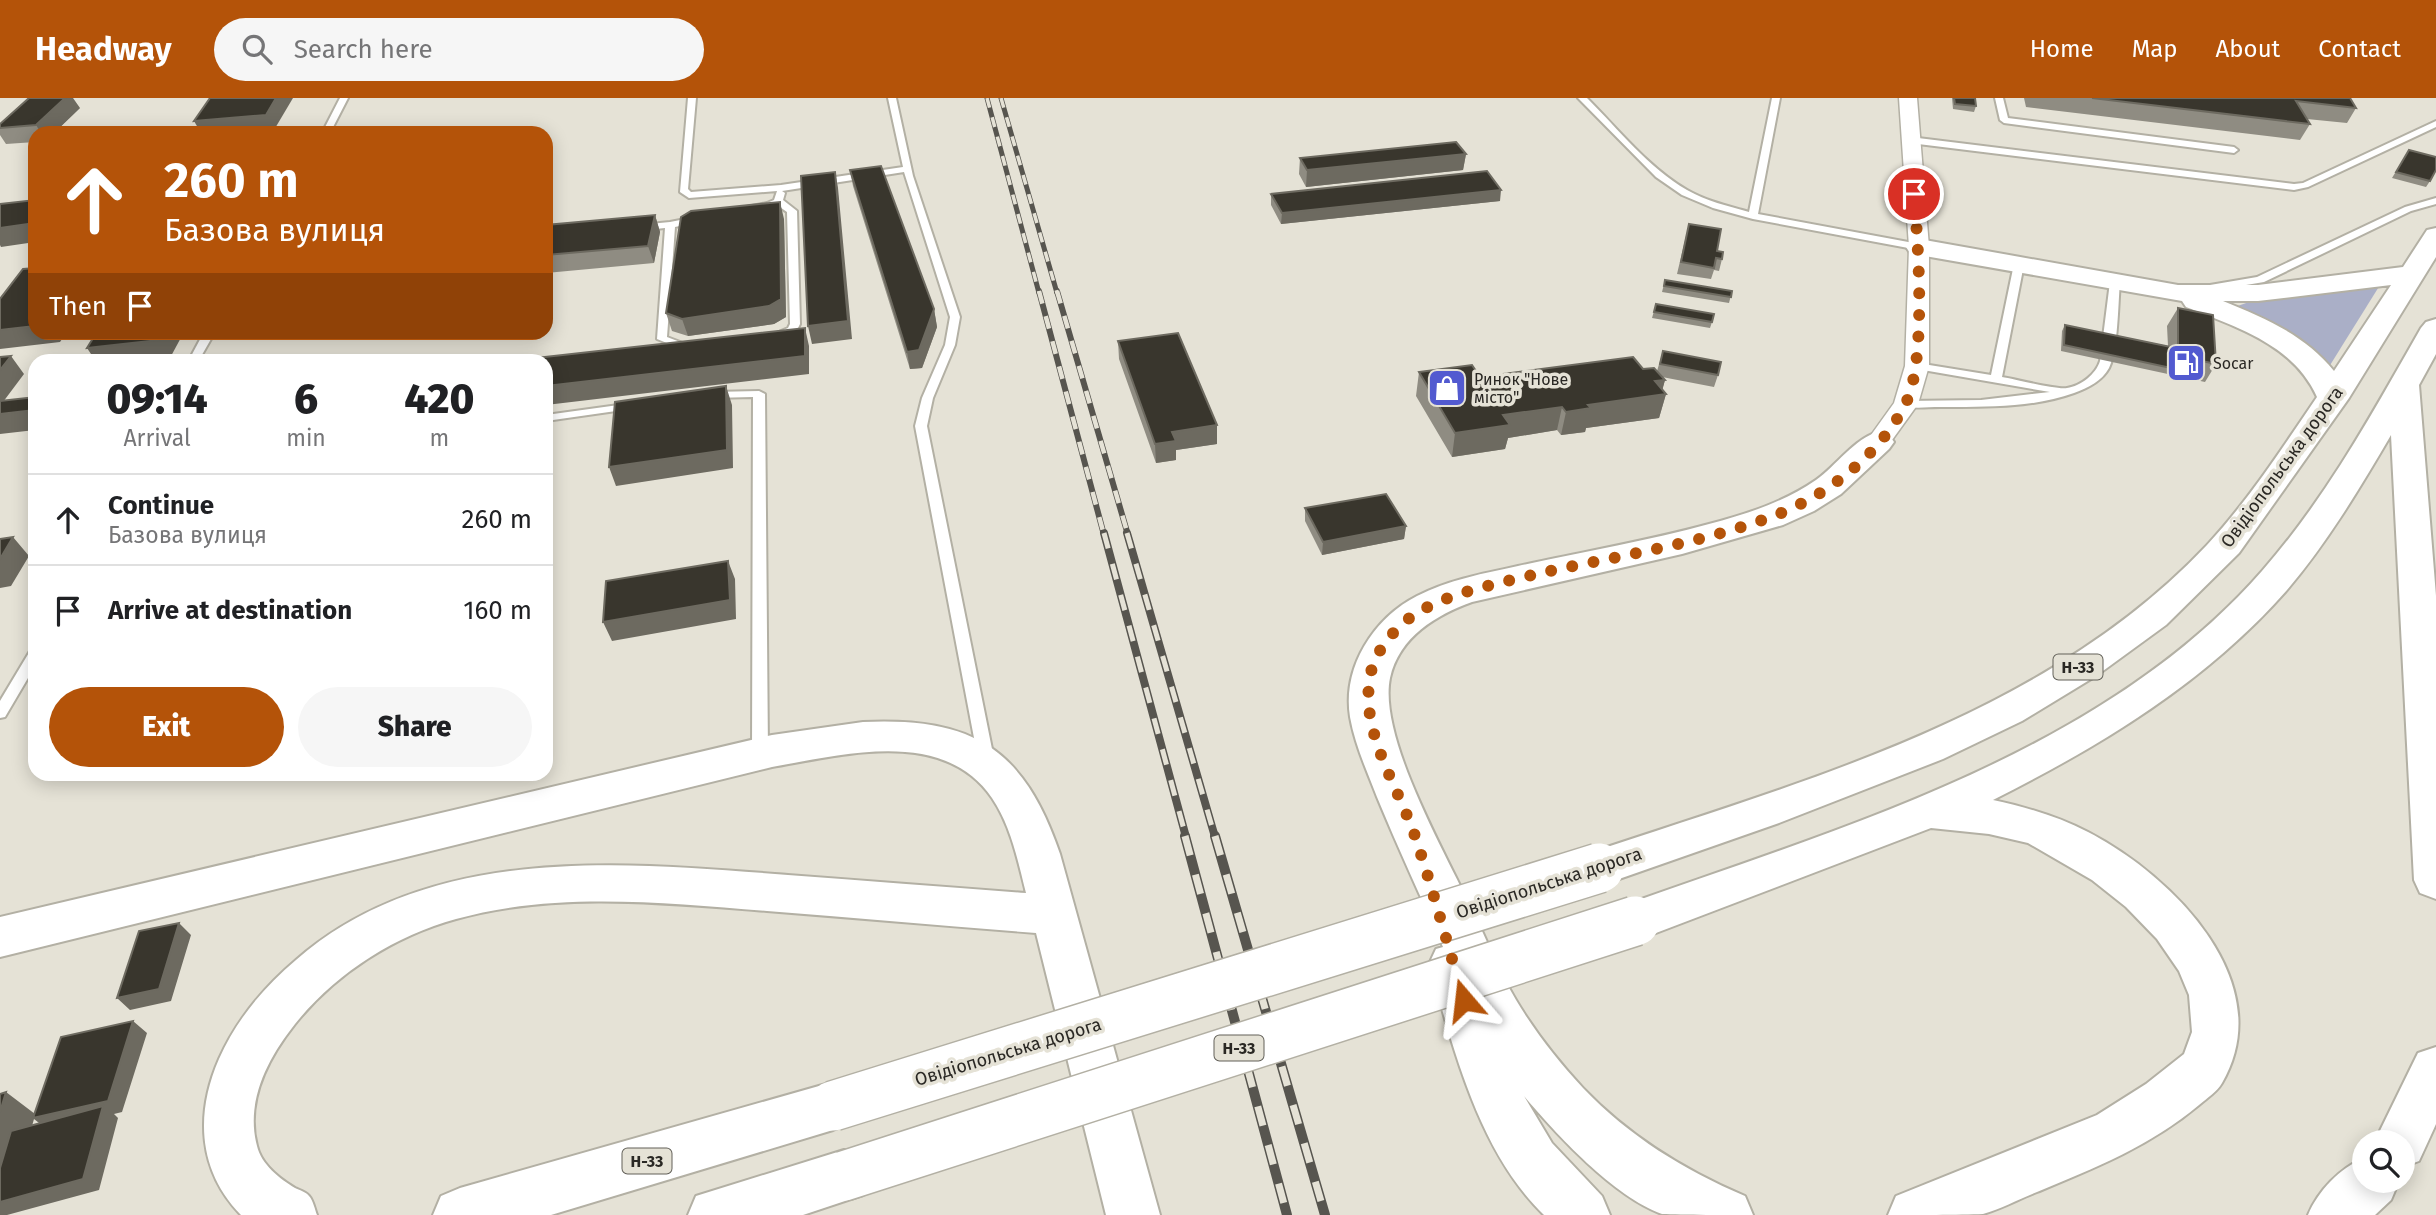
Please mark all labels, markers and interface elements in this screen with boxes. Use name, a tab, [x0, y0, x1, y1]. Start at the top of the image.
search box	[214, 18, 704, 81]
text: Headway	[35, 29, 172, 69]
icon: search	[238, 30, 276, 68]
text: Search here	[294, 34, 433, 65]
text: Home	[2030, 35, 2094, 63]
text: Map	[2132, 35, 2178, 63]
text: About	[2216, 35, 2280, 63]
text: Contact	[2318, 35, 2401, 63]
text: 260 m	[164, 151, 299, 210]
icon: ahead	[49, 154, 140, 245]
pin	[1884, 164, 1944, 224]
icon: arrive	[1895, 175, 1933, 213]
text: Базова вулиця	[164, 211, 385, 249]
icon: arrive	[121, 287, 159, 325]
text: Then	[49, 291, 107, 322]
fuel station icon: Socar	[2165, 342, 2207, 384]
place label: Socar	[2213, 354, 2254, 373]
shop icon: Ринок "Нове місто"	[1426, 367, 1468, 409]
place label: Ринок "Нове місто"	[1474, 370, 1568, 407]
text: 09:14	[106, 374, 208, 424]
text: 6	[294, 374, 318, 424]
text: 420	[404, 374, 475, 424]
street label: Овідіопольська дорога	[2216, 382, 2348, 552]
text: Arrival	[123, 424, 191, 452]
text: min	[286, 424, 326, 452]
text: m	[430, 424, 449, 452]
text: Continue	[108, 490, 214, 521]
icon: ahead	[49, 501, 87, 539]
text: 260 m	[462, 504, 532, 535]
text: Базова вулиця	[108, 521, 267, 549]
icon: arrive	[49, 592, 87, 630]
text: Arrive at destination	[108, 595, 352, 626]
text: 160 m	[463, 595, 532, 626]
road number: Н-33	[2054, 654, 2102, 680]
button: Exit	[49, 687, 284, 767]
button: Share	[298, 687, 532, 767]
street label: Овідіопольська дорога	[1453, 843, 1645, 923]
position arrow	[1427, 963, 1501, 1037]
street label: Овідіопольська дорога	[912, 1013, 1104, 1091]
road number: Н-33	[1214, 1036, 1264, 1060]
map controls	[2352, 1130, 2415, 1193]
button: search	[2352, 1130, 2415, 1193]
road number: Н-33	[622, 1148, 672, 1174]

